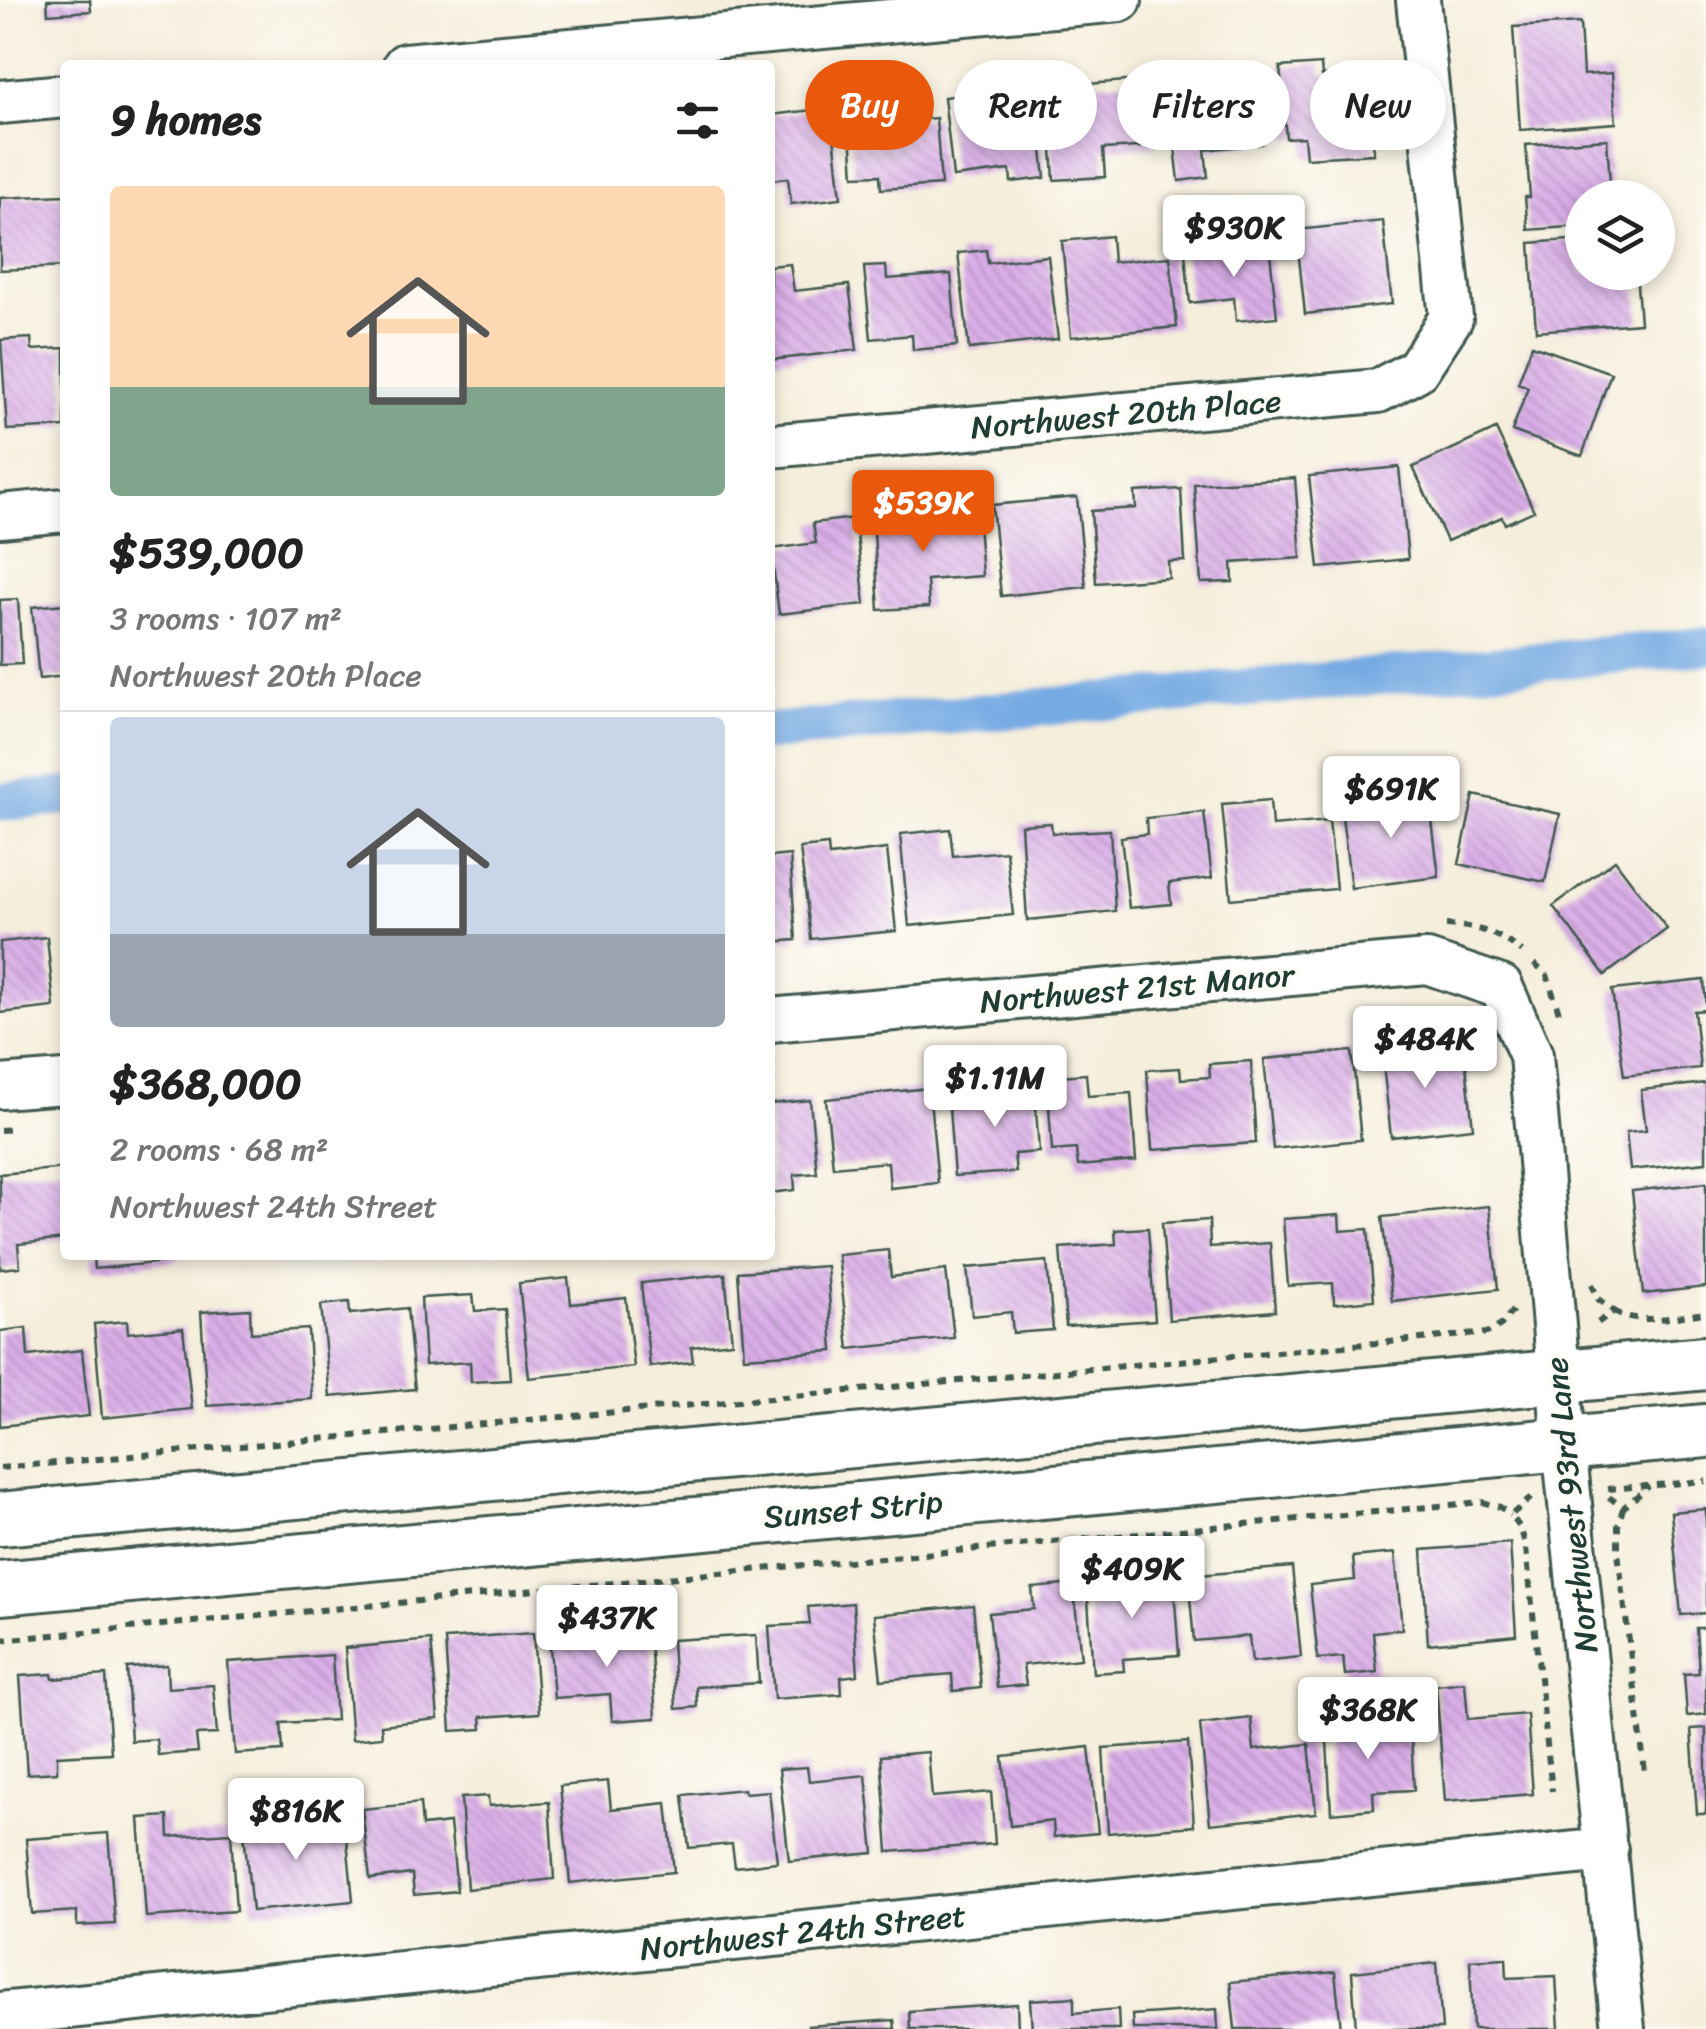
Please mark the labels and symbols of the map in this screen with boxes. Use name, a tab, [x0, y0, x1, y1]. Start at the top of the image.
pin: $930K	[1164, 195, 1304, 280]
street label: Northwest 20th Place	[968, 373, 1284, 456]
pin: $539K	[853, 470, 993, 555]
pin: $691K	[1321, 756, 1461, 841]
street label: Northwest 21st Manor	[978, 946, 1298, 1031]
pin: $484K	[1355, 1006, 1495, 1091]
pin: $1.11M	[914, 1045, 1076, 1130]
street label: Northwest 93rd Lane	[1528, 1354, 1615, 1656]
street label: Sunset Strip	[761, 1473, 945, 1546]
pin: $409K	[1062, 1536, 1202, 1621]
pin: $437K	[537, 1585, 677, 1670]
pin: $368K	[1298, 1677, 1438, 1762]
pin: $816K	[226, 1778, 366, 1863]
street label: Northwest 24th Street	[637, 1887, 969, 1978]

